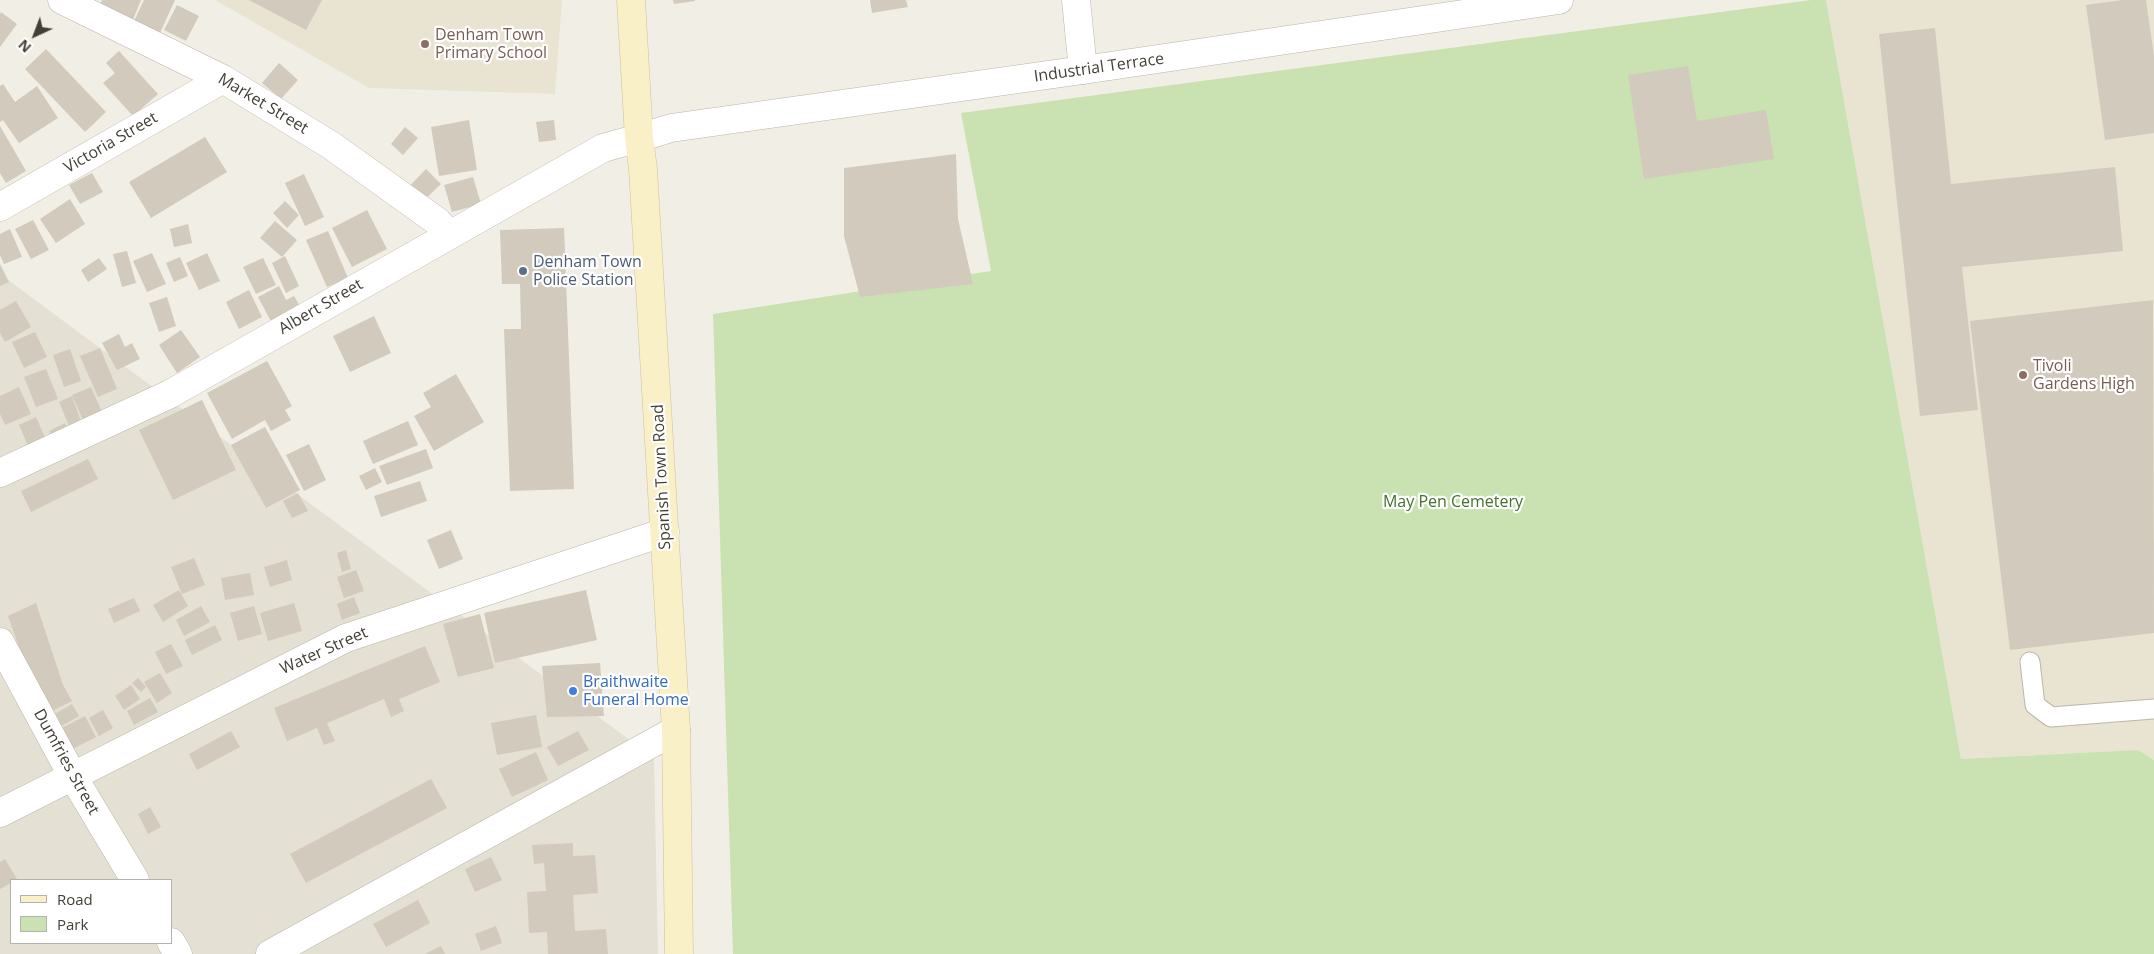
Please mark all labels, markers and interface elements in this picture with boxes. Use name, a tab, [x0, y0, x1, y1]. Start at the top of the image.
north arrow	[10, 10, 60, 60]
place label: Denham Town Primary School	[435, 25, 547, 63]
text: N	[14, 36, 35, 57]
marker: Denham Town Primary School	[419, 38, 431, 50]
street label: Industrial Terrace	[1033, 49, 1165, 87]
street label: Market Street	[214, 70, 312, 138]
street label: Victoria Street	[61, 108, 161, 178]
place label: Denham Town Police Station	[533, 252, 642, 290]
marker: Denham Town Police Station	[517, 265, 529, 277]
street label: Albert Street	[275, 275, 367, 339]
place label: Tivoli Gardens High	[2033, 356, 2135, 394]
marker: Tivoli Gardens High	[2017, 369, 2029, 381]
street label: Spanish Town Road	[649, 404, 675, 550]
park label: May Pen Cemetery	[1383, 492, 1523, 512]
street label: Water Street	[277, 623, 371, 679]
place label: Braithwaite Funeral Home	[583, 672, 689, 710]
marker: Braithwaite Funeral Home	[567, 685, 579, 697]
street label: Dumfries Street	[29, 706, 103, 818]
legend	[10, 879, 172, 944]
text: Road	[57, 889, 93, 909]
text: Park	[57, 914, 88, 934]

